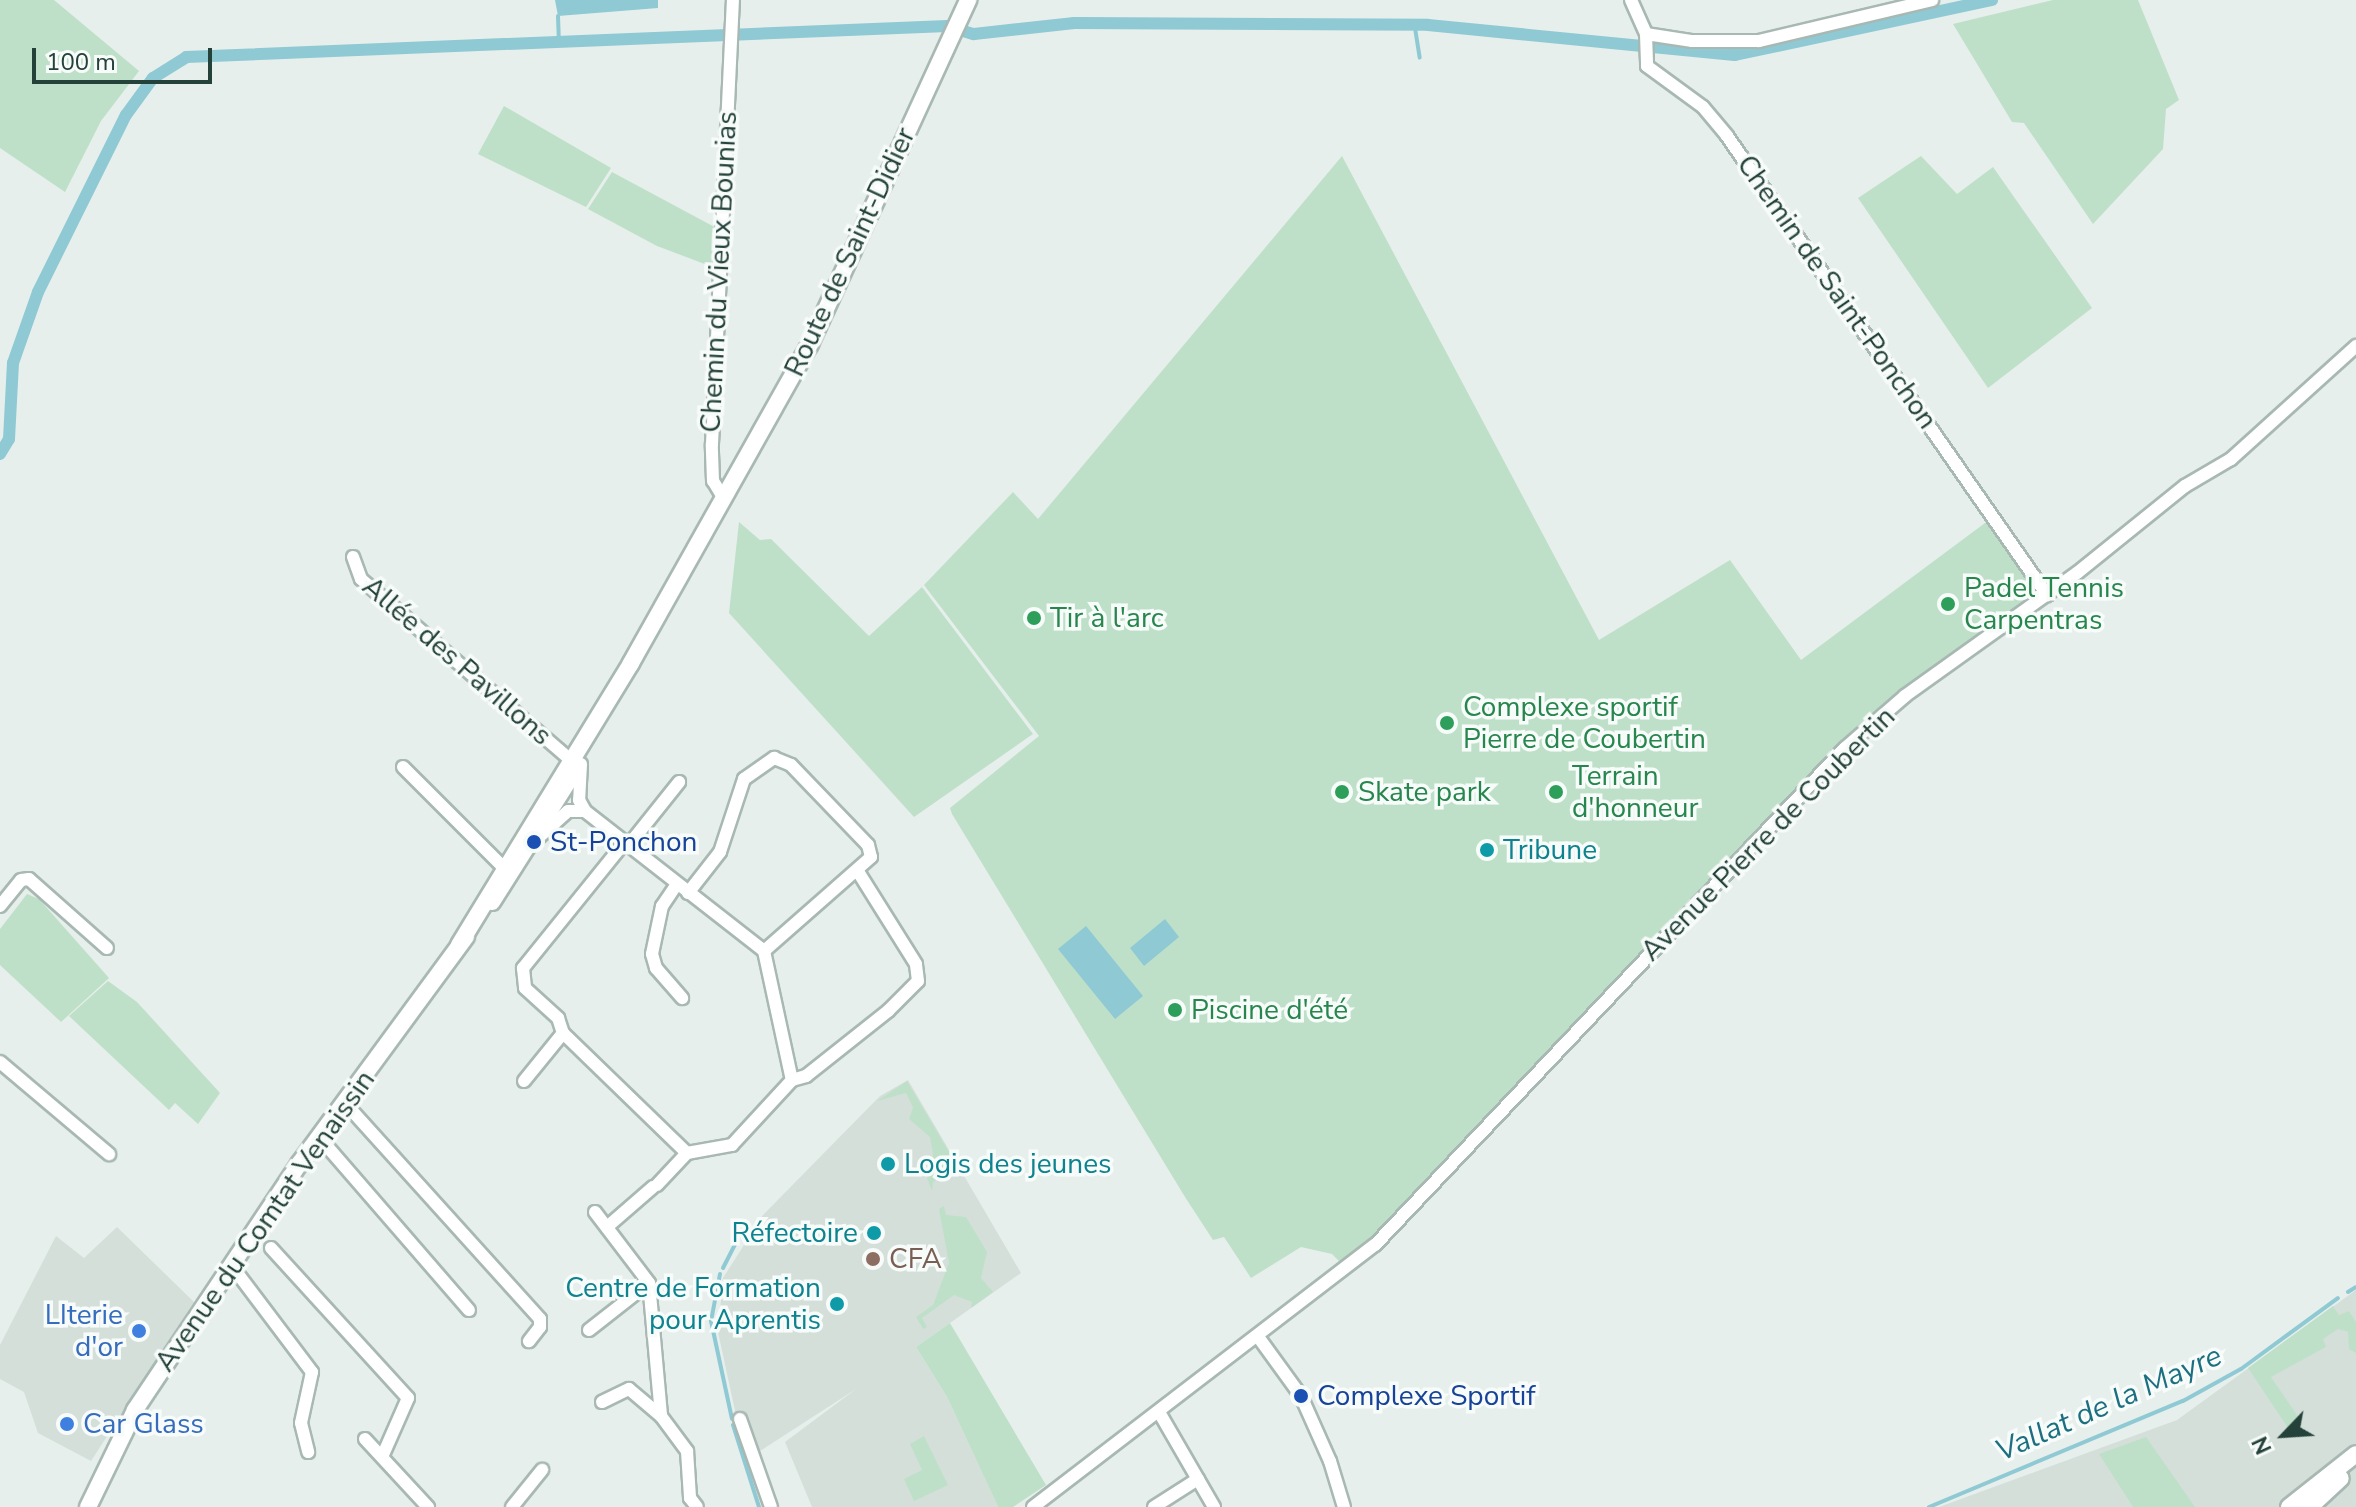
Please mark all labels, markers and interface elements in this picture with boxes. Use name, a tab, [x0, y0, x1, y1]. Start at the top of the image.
scale bar	[36, 32, 216, 82]
text: 100 m	[46, 46, 116, 78]
street label: Chemin du Vieux Bounias	[694, 111, 744, 433]
street label: Route de Saint-Didier	[778, 122, 922, 382]
street label: Chemin de Saint-Ponchon	[1730, 149, 1944, 435]
street label: Allée des Pavillons	[356, 570, 558, 752]
place label: Padel Tennis Carpentras	[1964, 571, 2124, 637]
marker: Padel Tennis Carpentras	[1939, 595, 1957, 613]
place label: Tir à l'arc	[1050, 601, 1164, 635]
marker: Tir à l'arc	[1025, 609, 1043, 627]
place label: Complexe sportif Pierre de Coubertin	[1463, 690, 1706, 756]
street label: Avenue Pierre de Coubertin	[1634, 700, 1902, 968]
marker: Complexe sportif Pierre de Coubertin	[1438, 714, 1456, 732]
place label: Terrain d'honneur	[1572, 759, 1698, 825]
place label: Skate park	[1358, 775, 1491, 809]
marker: Skate park	[1333, 783, 1351, 801]
marker: Terrain d'honneur	[1547, 783, 1565, 801]
place label: St-Ponchon	[550, 825, 697, 859]
marker: St-Ponchon	[525, 833, 543, 851]
place label: Tribune	[1503, 833, 1597, 867]
marker: Tribune	[1478, 841, 1496, 859]
place label: Piscine d'été	[1191, 993, 1348, 1027]
marker: Piscine d'été	[1166, 1001, 1184, 1019]
street label: Avenue du Comtat Venaissin	[148, 1064, 382, 1378]
place label: Logis des jeunes	[904, 1147, 1112, 1181]
marker: Logis des jeunes	[879, 1155, 897, 1173]
place label: Réfectoire	[731, 1216, 858, 1250]
marker: Réfectoire	[865, 1224, 883, 1242]
place label: CFA	[889, 1242, 942, 1276]
marker: CFA	[864, 1250, 882, 1268]
place label: Centre de Formation pour Aprentis	[565, 1271, 821, 1337]
marker: Centre de Formation pour Aprentis	[828, 1295, 846, 1313]
place label: LIterie d'or	[45, 1298, 123, 1364]
marker: LIterie d'or	[130, 1322, 148, 1340]
water label: Vallat de la Mayre	[1990, 1338, 2228, 1470]
place label: Complexe Sportif	[1317, 1379, 1536, 1413]
marker: Complexe Sportif	[1292, 1387, 1310, 1405]
north arrow	[2244, 1395, 2324, 1475]
place label: Car Glass	[83, 1407, 204, 1441]
marker: Car Glass	[58, 1415, 76, 1433]
text: N	[2245, 1431, 2279, 1459]

